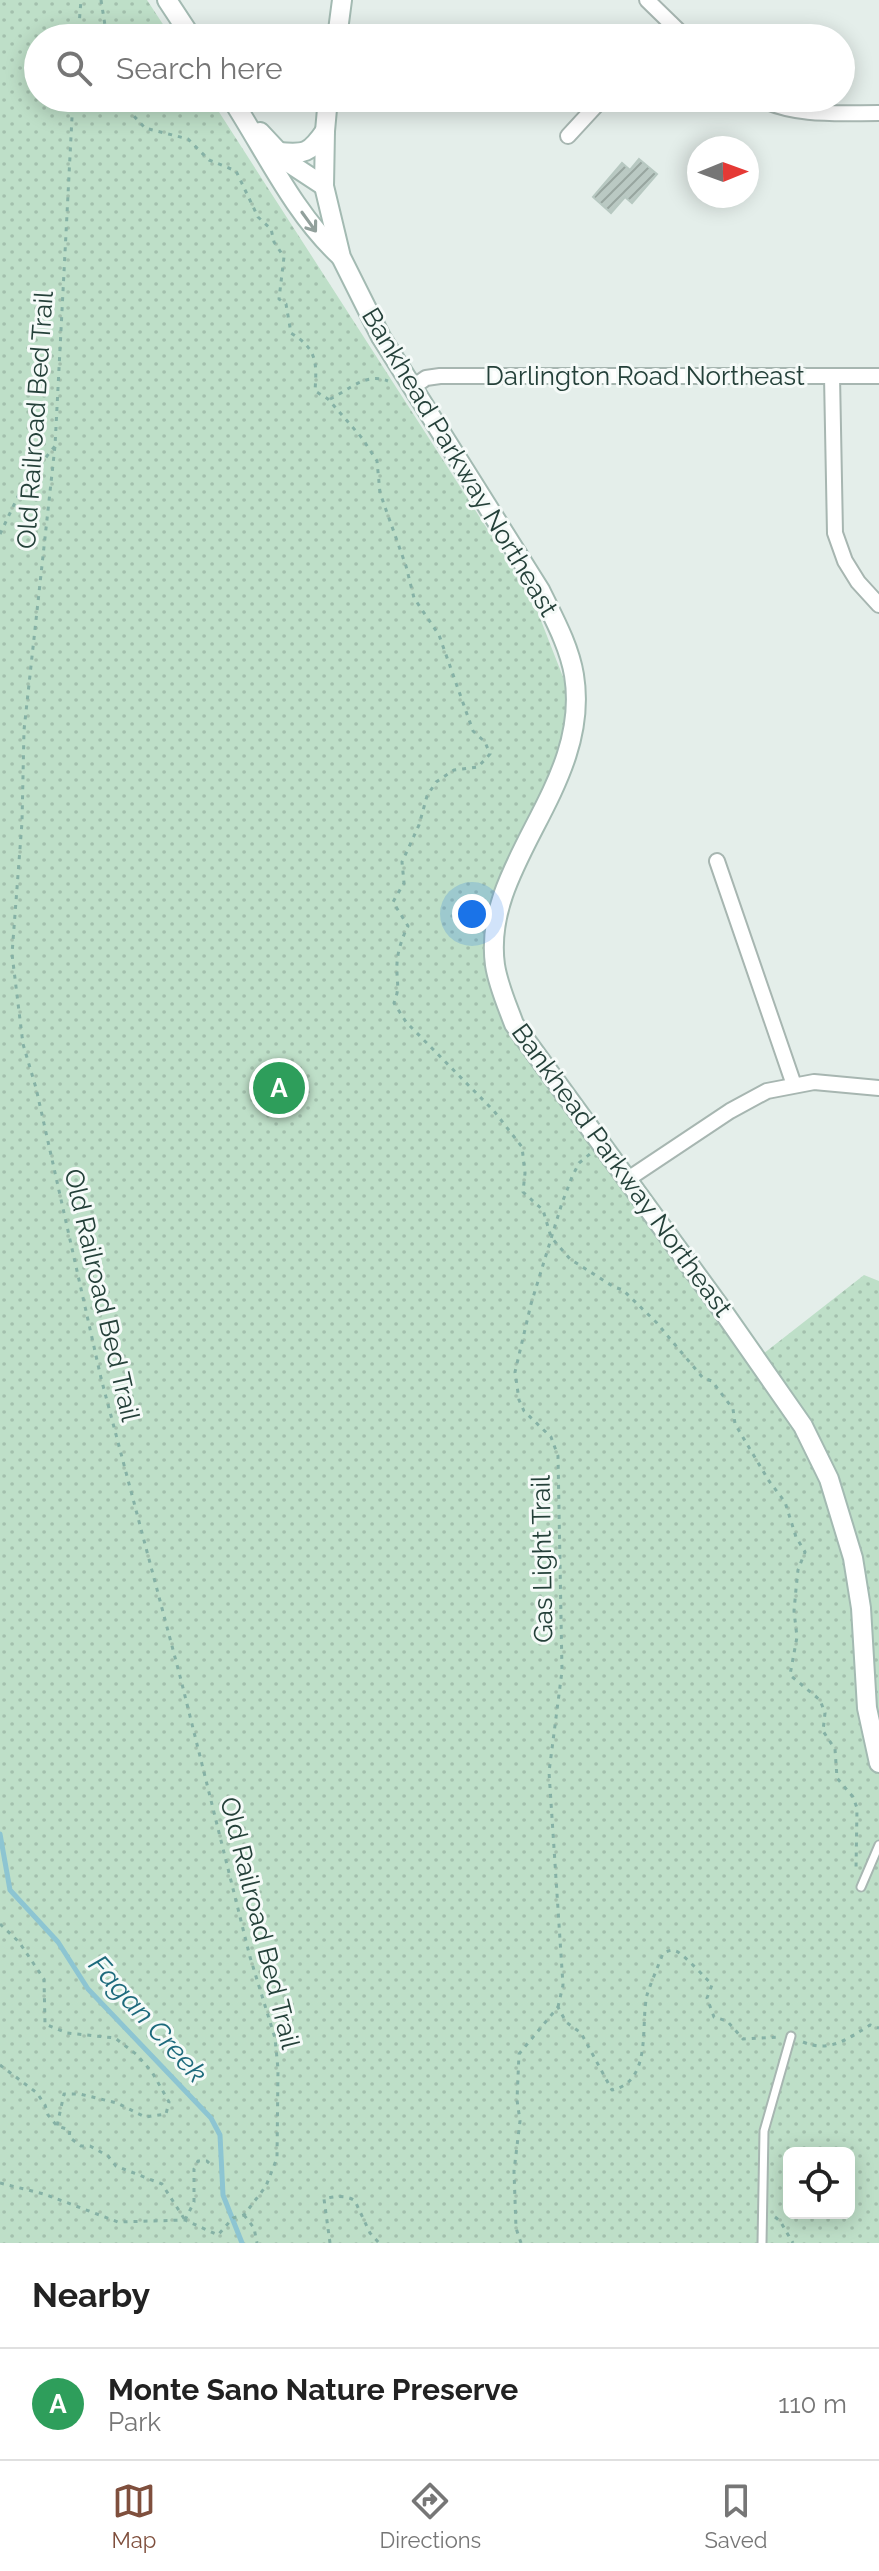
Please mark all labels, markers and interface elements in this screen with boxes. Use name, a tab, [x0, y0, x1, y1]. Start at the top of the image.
search box	[24, 24, 855, 112]
icon: search	[52, 46, 96, 90]
text: Search here	[116, 51, 283, 86]
north arrow	[687, 136, 759, 208]
one-way arrow	[301, 211, 318, 232]
street label: Old Railroad Bed Trail	[11, 289, 59, 550]
street label: Bankhead Parkway Northeast	[356, 302, 564, 622]
street label: Darlington Road Northeast	[485, 361, 805, 391]
your location	[452, 894, 492, 934]
street label: Bankhead Parkway Northeast	[506, 1018, 738, 1322]
pin: A	[253, 1058, 305, 1118]
street label: Old Railroad Bed Trail	[58, 1166, 146, 1425]
street label: Gas Light Trail	[526, 1474, 558, 1643]
street label: Old Railroad Bed Trail	[214, 1794, 306, 2053]
water label: Fagan Creek	[82, 1948, 214, 2090]
map controls	[783, 2147, 855, 2219]
button: locate	[783, 2147, 855, 2219]
text: Nearby	[32, 2275, 150, 2315]
text: Monte Sano Nature Preserve	[108, 2372, 518, 2407]
text: A	[49, 2389, 67, 2419]
text: 110 m	[778, 2389, 847, 2419]
text: Park	[108, 2407, 161, 2437]
tab: Map	[112, 2479, 156, 2553]
tab: Directions	[380, 2479, 481, 2553]
tab: Saved	[704, 2479, 767, 2553]

